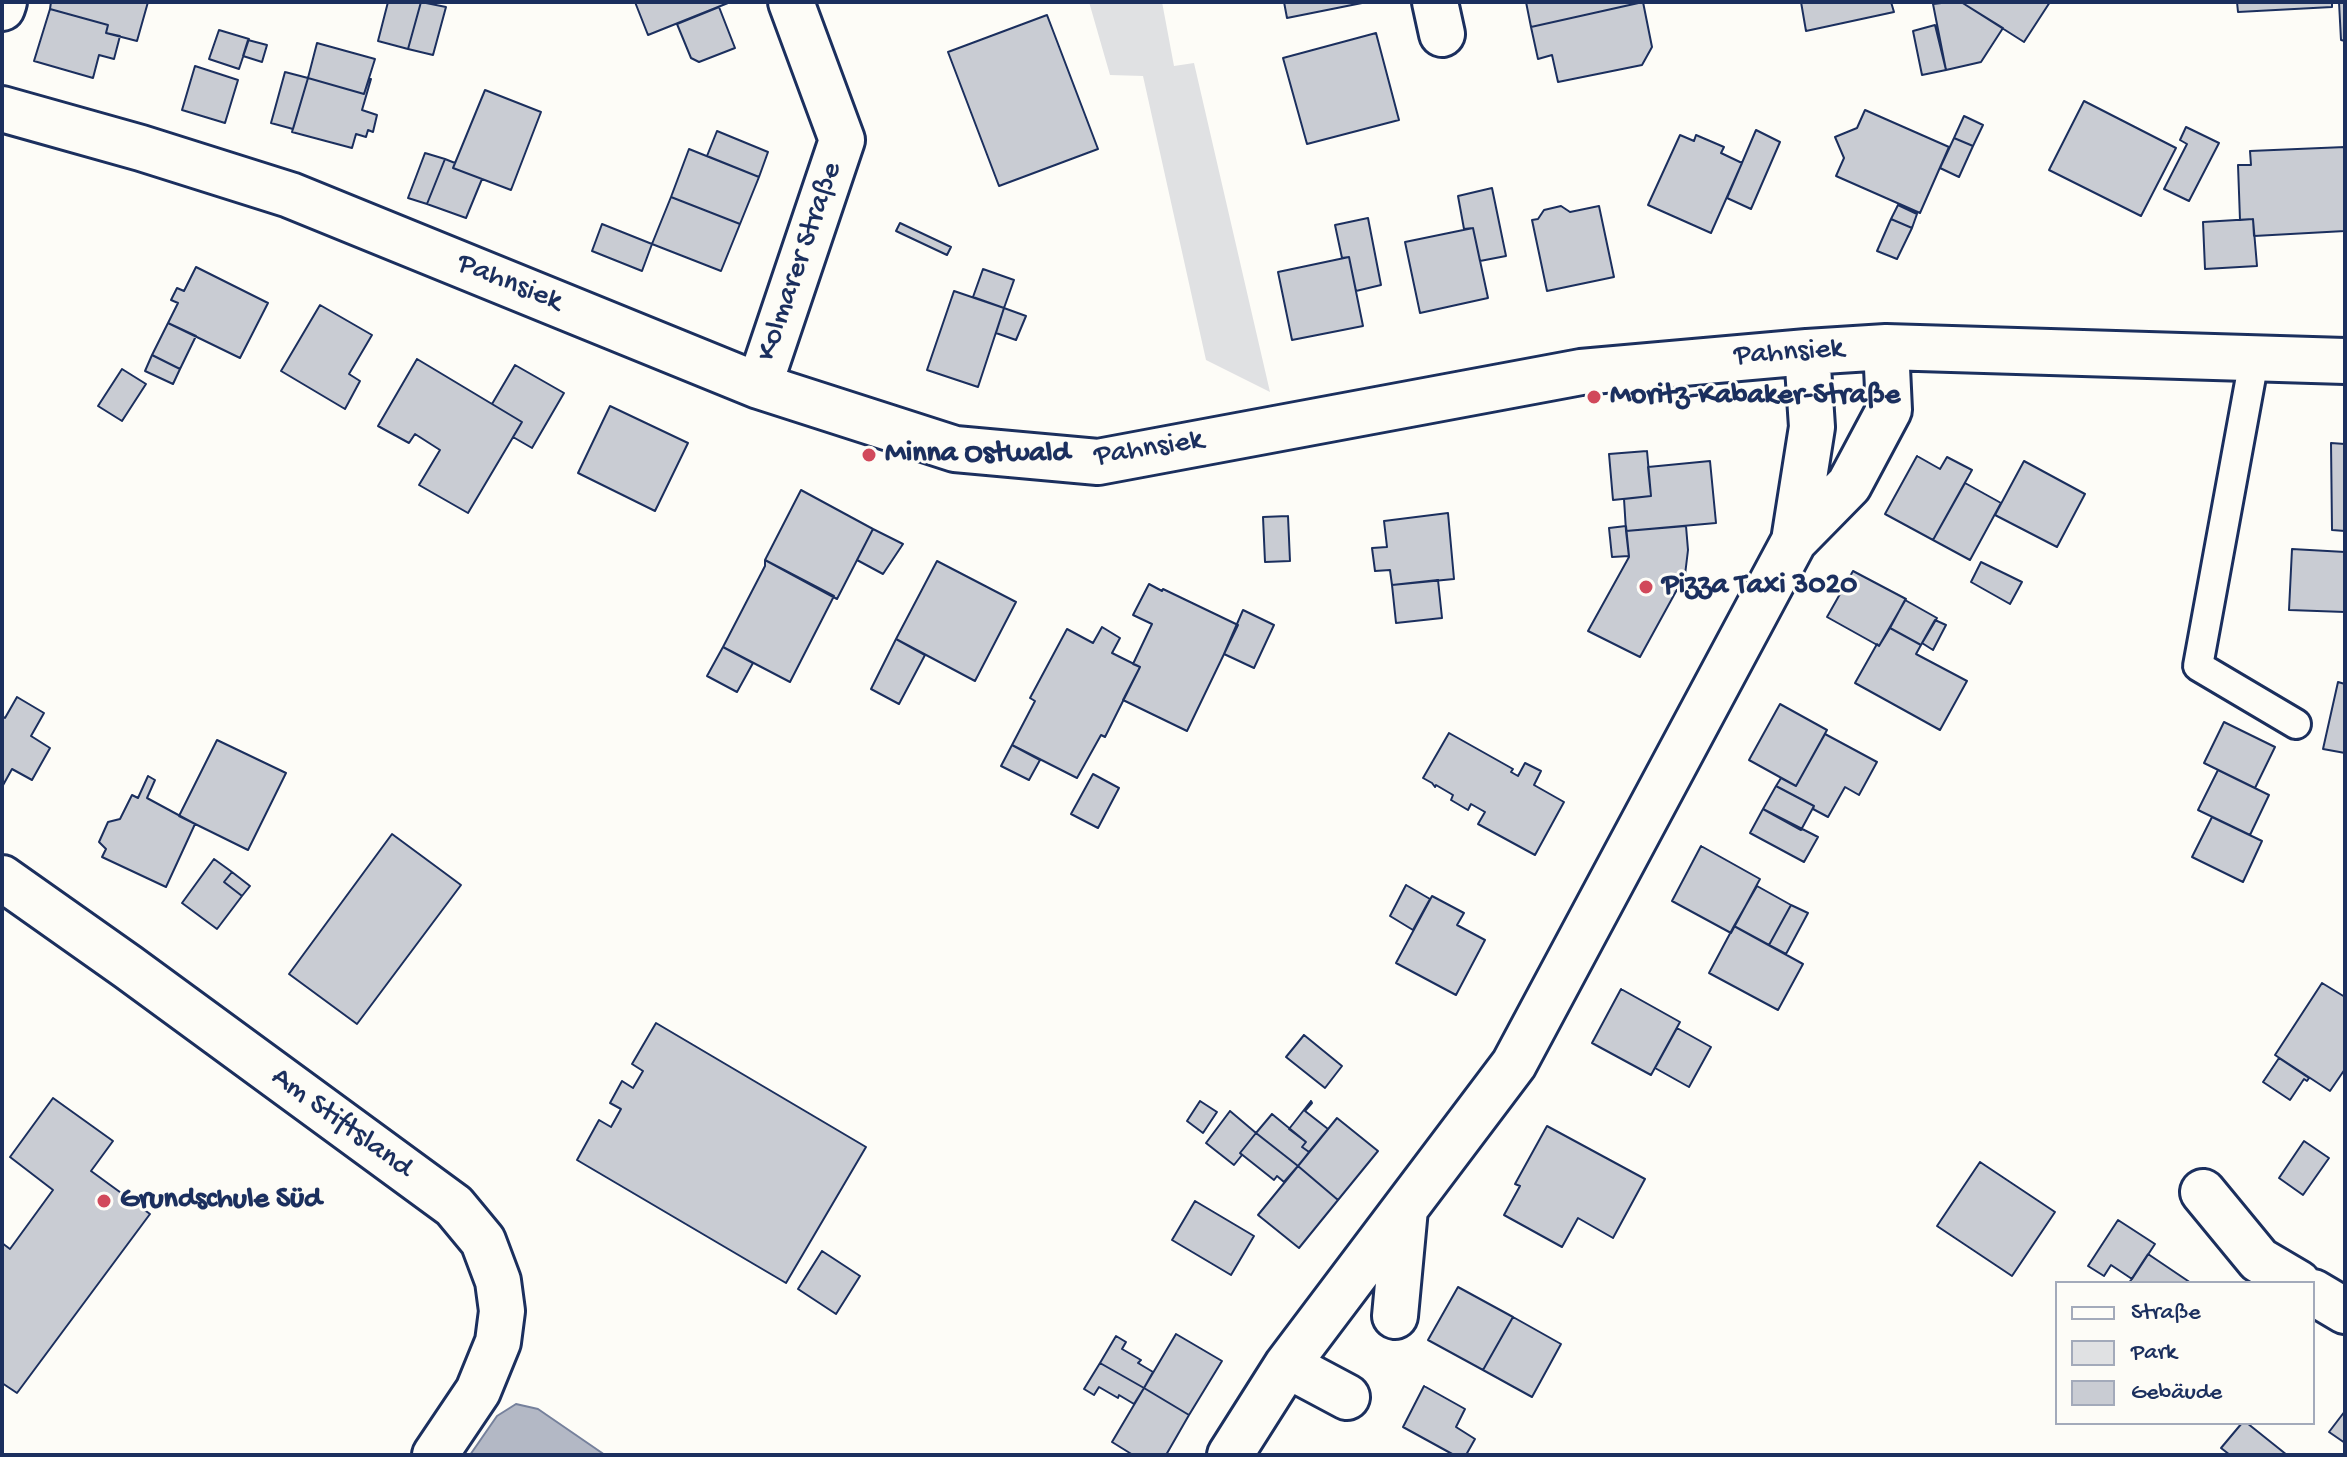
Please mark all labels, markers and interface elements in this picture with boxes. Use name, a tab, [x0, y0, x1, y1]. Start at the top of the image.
street label: Kolmarer Straße	[750, 158, 852, 366]
street label: Pahnsiek	[451, 247, 567, 321]
street label: Pahnsiek	[1733, 332, 1845, 376]
place label: Moritz-Kabaker-Straße	[1610, 379, 1900, 415]
marker: Moritz-Kabaker-Straße	[1585, 388, 1603, 406]
street label: Pahnsiek	[1092, 424, 1206, 476]
place label: Minna Ostwald	[885, 437, 1070, 473]
marker: Minna Ostwald	[860, 446, 878, 464]
place label: Pizza Taxi 3020	[1662, 569, 1857, 605]
marker: Pizza Taxi 3020	[1637, 578, 1655, 596]
street label: Am Stiftsland	[263, 1061, 419, 1187]
place label: Grundschule Süd	[120, 1183, 322, 1219]
marker: Grundschule Süd	[95, 1192, 113, 1210]
legend	[2055, 1281, 2315, 1425]
text: Straße	[2131, 1299, 2201, 1328]
text: Park	[2131, 1339, 2177, 1368]
text: Gebäude	[2131, 1379, 2222, 1408]

